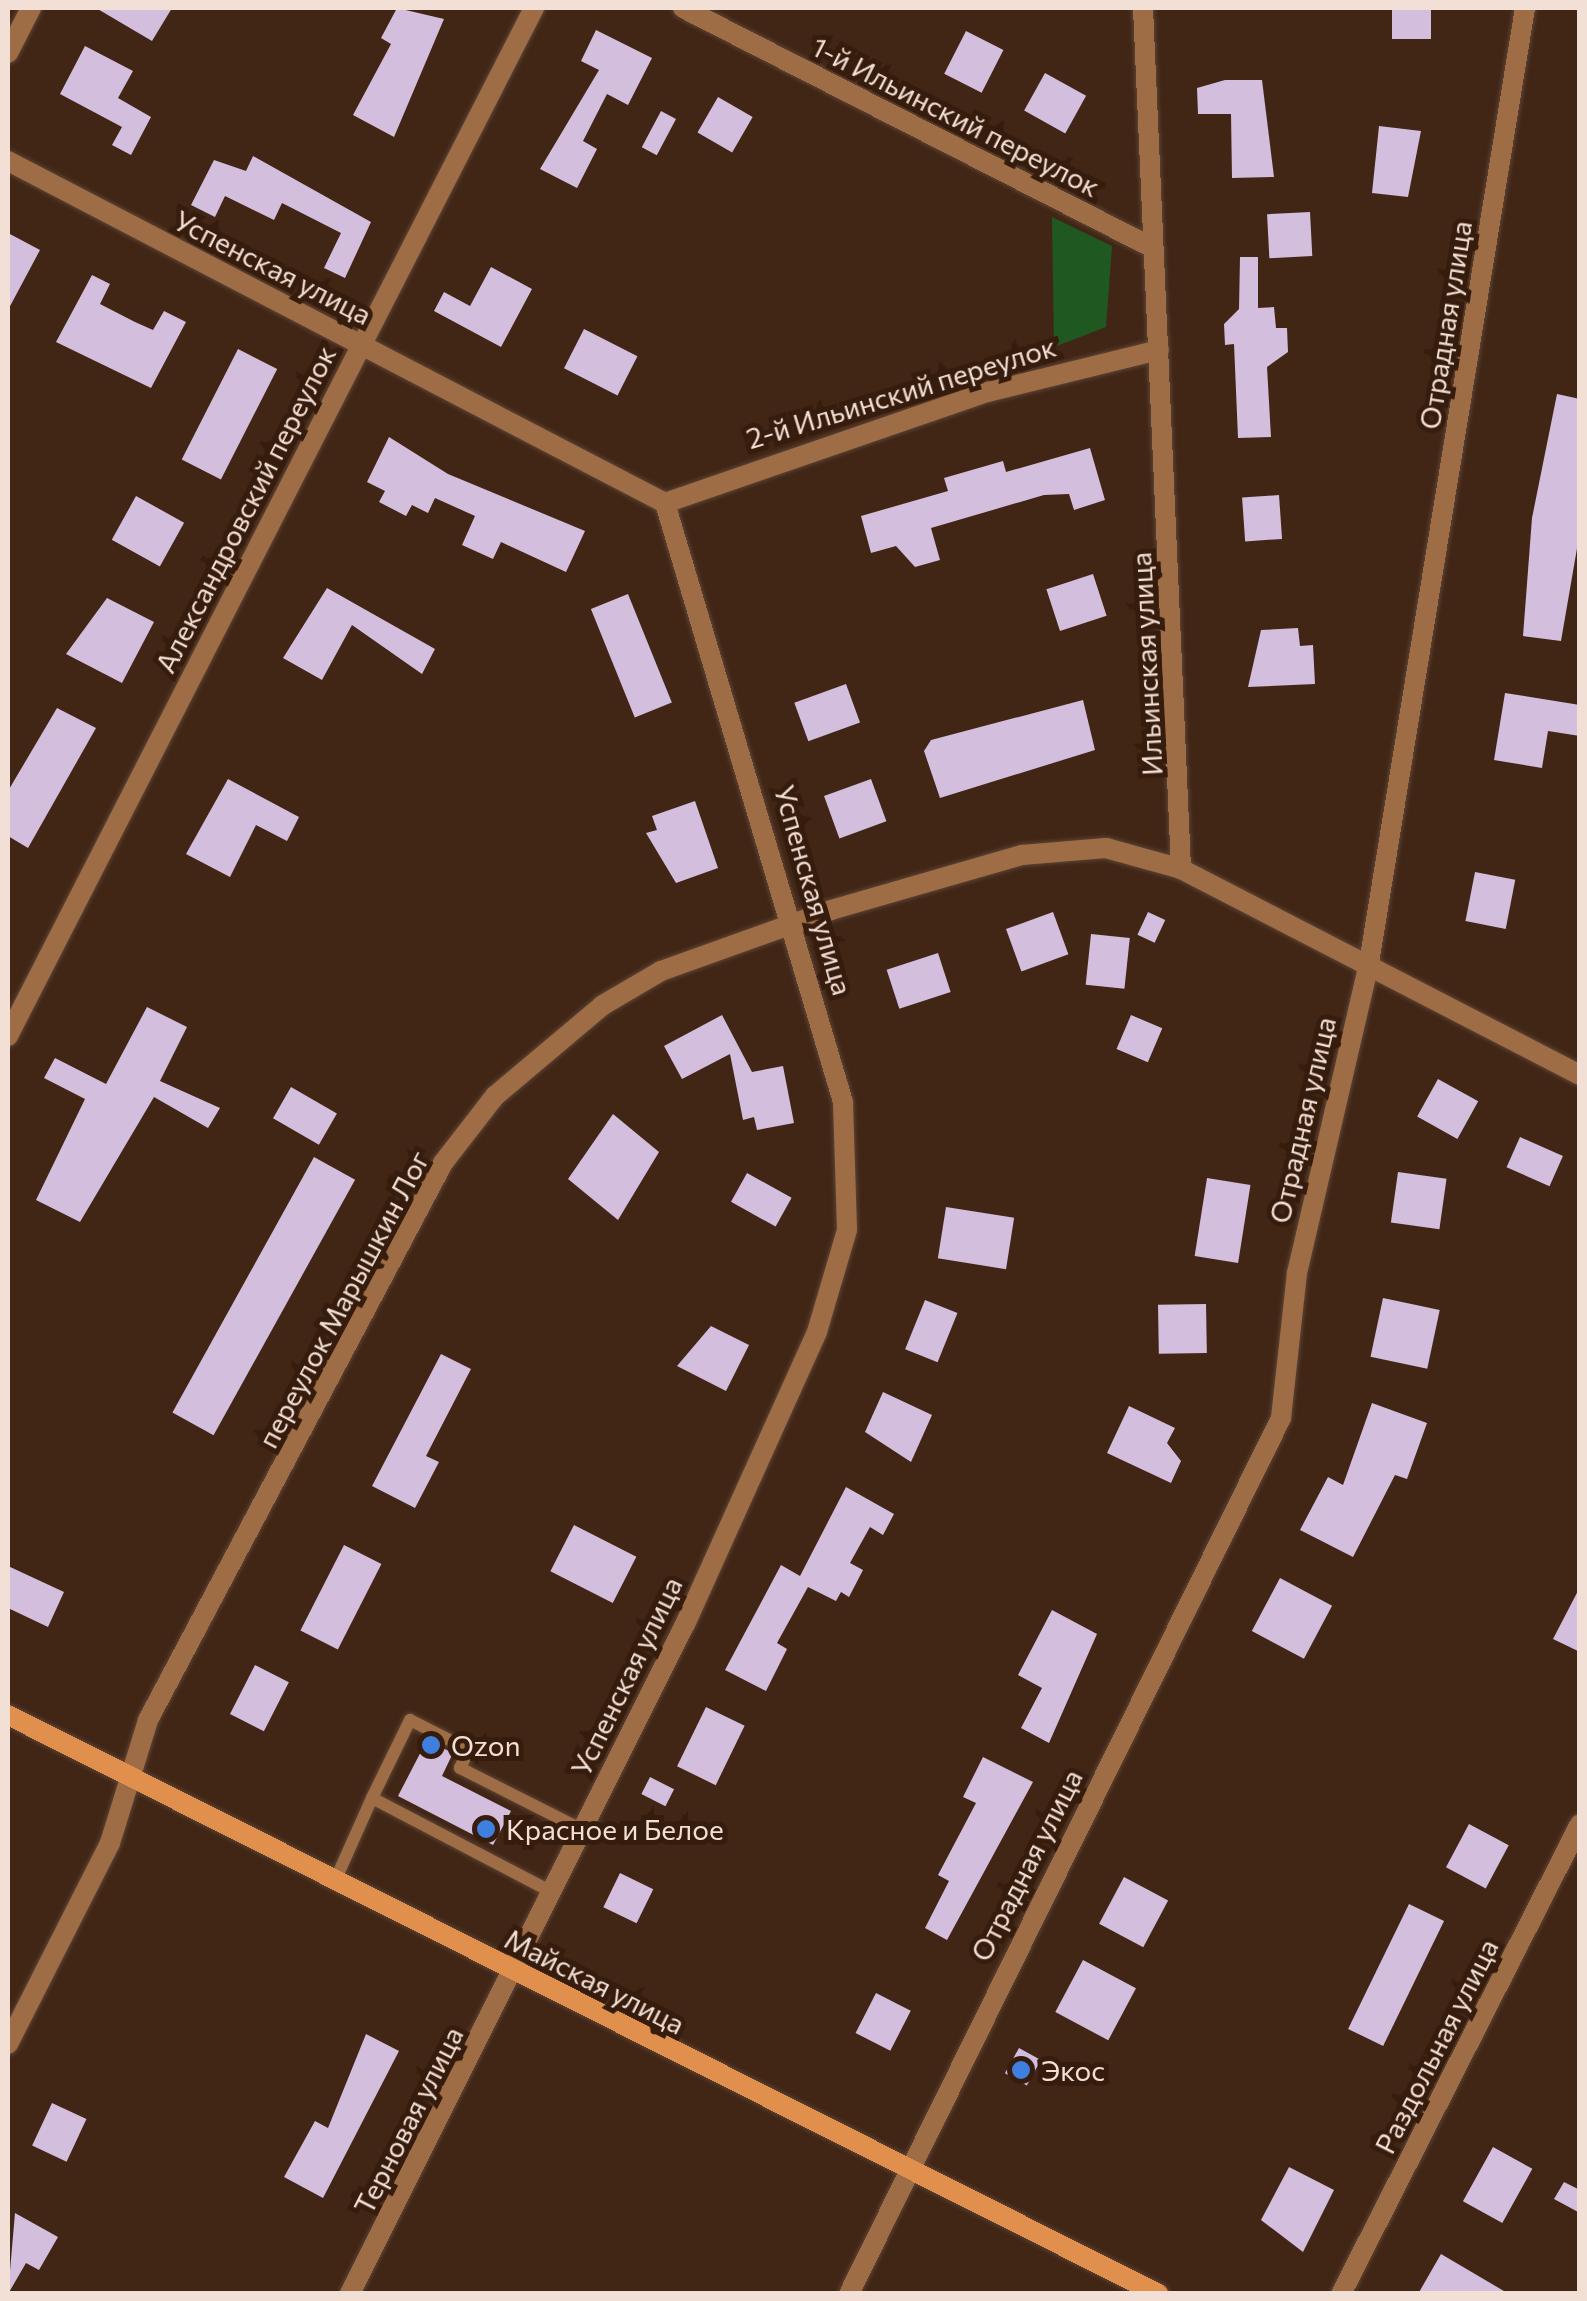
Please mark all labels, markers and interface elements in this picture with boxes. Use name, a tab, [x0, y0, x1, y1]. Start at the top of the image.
street label: 1-й Ильинский переулок	[807, 29, 1105, 203]
street label: Успенская улица	[169, 203, 377, 331]
street label: Отрадная улица	[1412, 218, 1478, 432]
street label: 2-й Ильинский переулок	[742, 329, 1060, 455]
street label: Александровский переулок	[148, 340, 342, 678]
street label: Ильинская улица	[1123, 551, 1169, 777]
street label: Успенская улица	[768, 781, 860, 999]
street label: Отрадная улица	[1262, 1014, 1342, 1226]
street label: переулок Марышкин Лог	[250, 1145, 436, 1453]
street label: Успенская улица	[563, 1571, 689, 1781]
place label: Ozon	[451, 1728, 521, 1762]
marker: Ozon	[420, 1734, 442, 1756]
street label: Отрадная улица	[963, 1764, 1089, 1966]
place label: Красное и Белое	[506, 1812, 724, 1846]
marker: Красное и Белое	[475, 1818, 497, 1840]
street label: Майская улица	[500, 1921, 690, 2041]
street label: Раздольная улица	[1367, 1933, 1505, 2159]
street label: Терновая улица	[346, 2021, 470, 2219]
place label: Экос	[1041, 2053, 1105, 2087]
marker: Экос	[1010, 2059, 1032, 2081]

